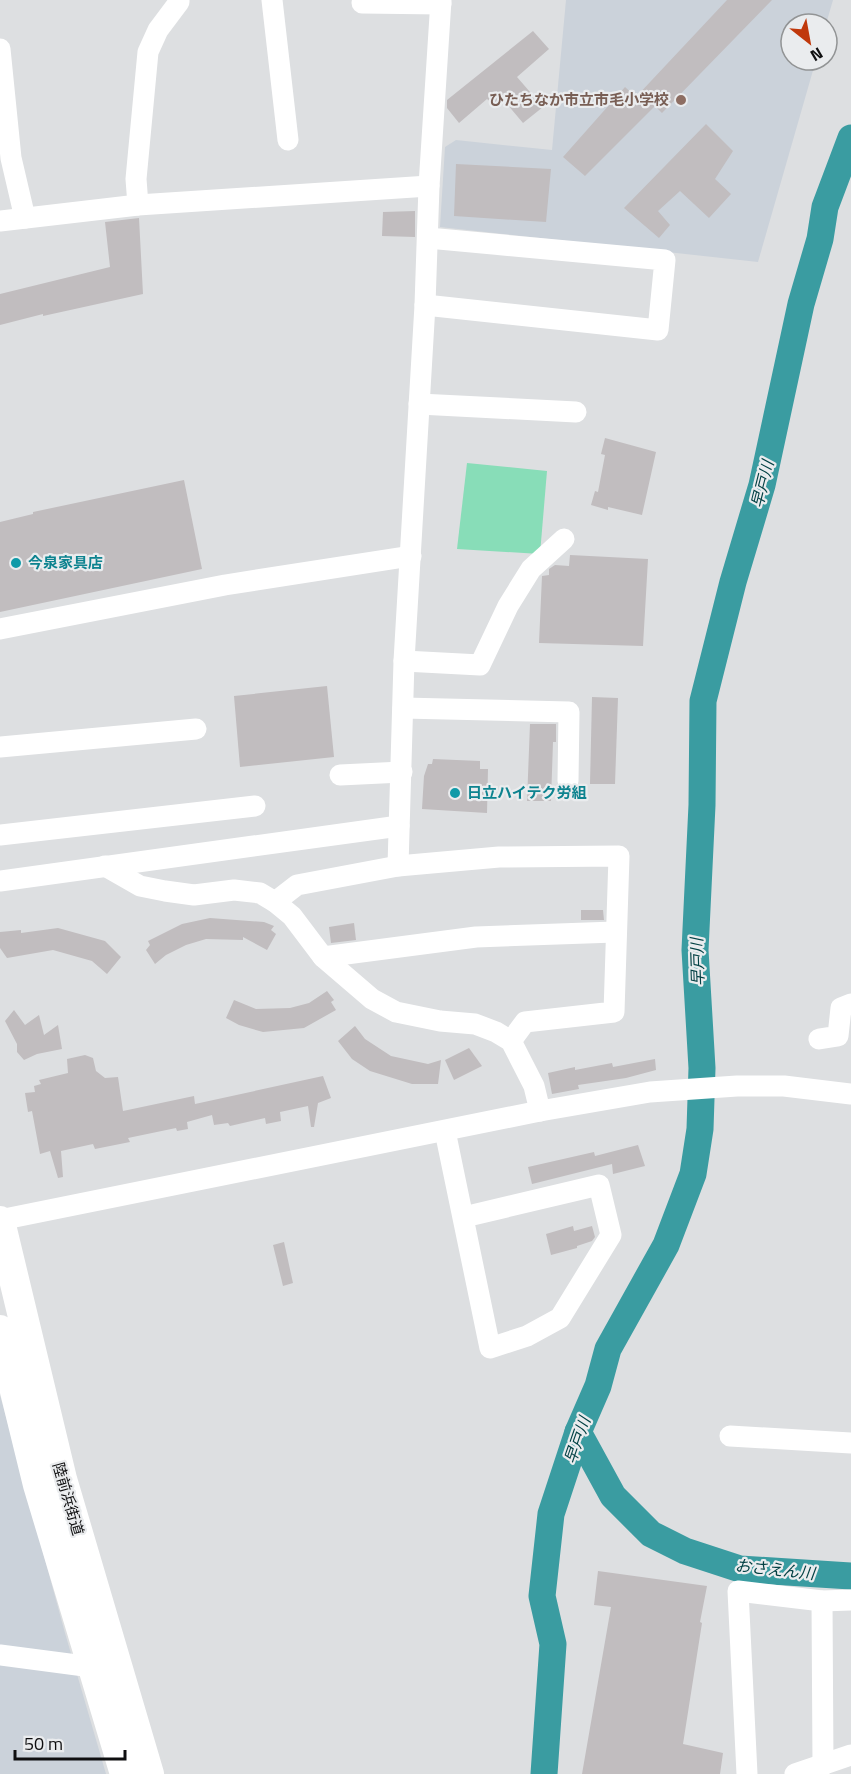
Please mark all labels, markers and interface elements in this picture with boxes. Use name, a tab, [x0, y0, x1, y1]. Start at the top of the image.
north arrow	[779, 12, 839, 72]
text: N	[806, 42, 828, 68]
place label: ひたちなか市立市毛小学校	[489, 88, 669, 111]
marker: ひたちなか市立市毛小学校	[674, 93, 688, 107]
water label: 早戸川	[745, 456, 780, 510]
place label: 今泉家具店	[28, 551, 103, 574]
marker: 今泉家具店	[9, 556, 23, 570]
place label: 日立ハイテク労組	[467, 781, 586, 804]
marker: 日立ハイテク労組	[448, 786, 462, 800]
water label: 早戸川	[684, 936, 710, 986]
water label: 早戸川	[558, 1412, 597, 1467]
street label: 陸前浜街道	[47, 1460, 90, 1538]
water label: おさえん川	[734, 1553, 818, 1585]
scale bar	[15, 1723, 124, 1761]
text: 50 m	[24, 1730, 63, 1757]

